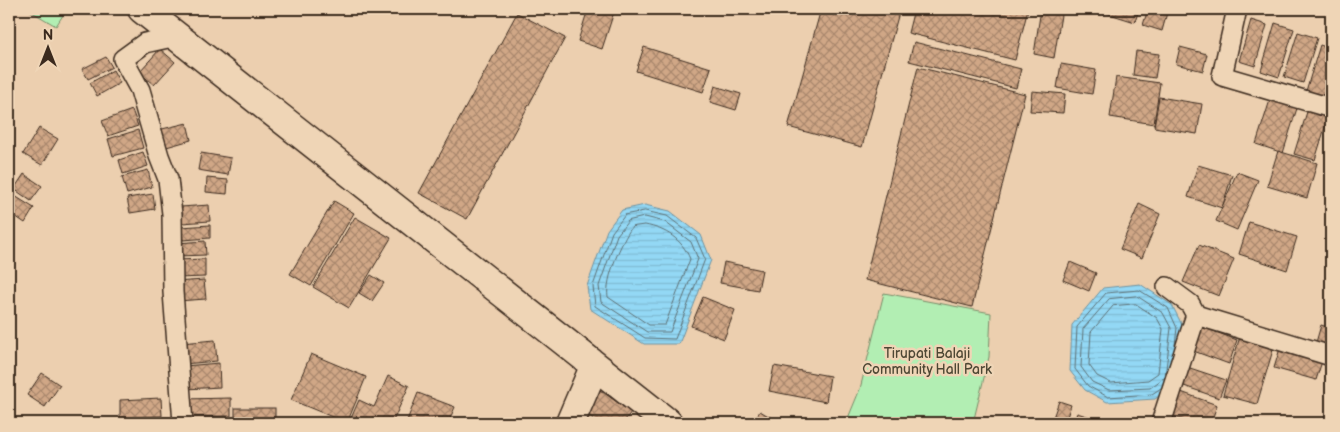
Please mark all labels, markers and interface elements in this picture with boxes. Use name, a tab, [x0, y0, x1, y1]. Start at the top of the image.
north arrow	[22, 22, 72, 72]
text: N	[43, 27, 53, 44]
park label: Tirupati Balaji Community Hall Park	[862, 345, 992, 378]

